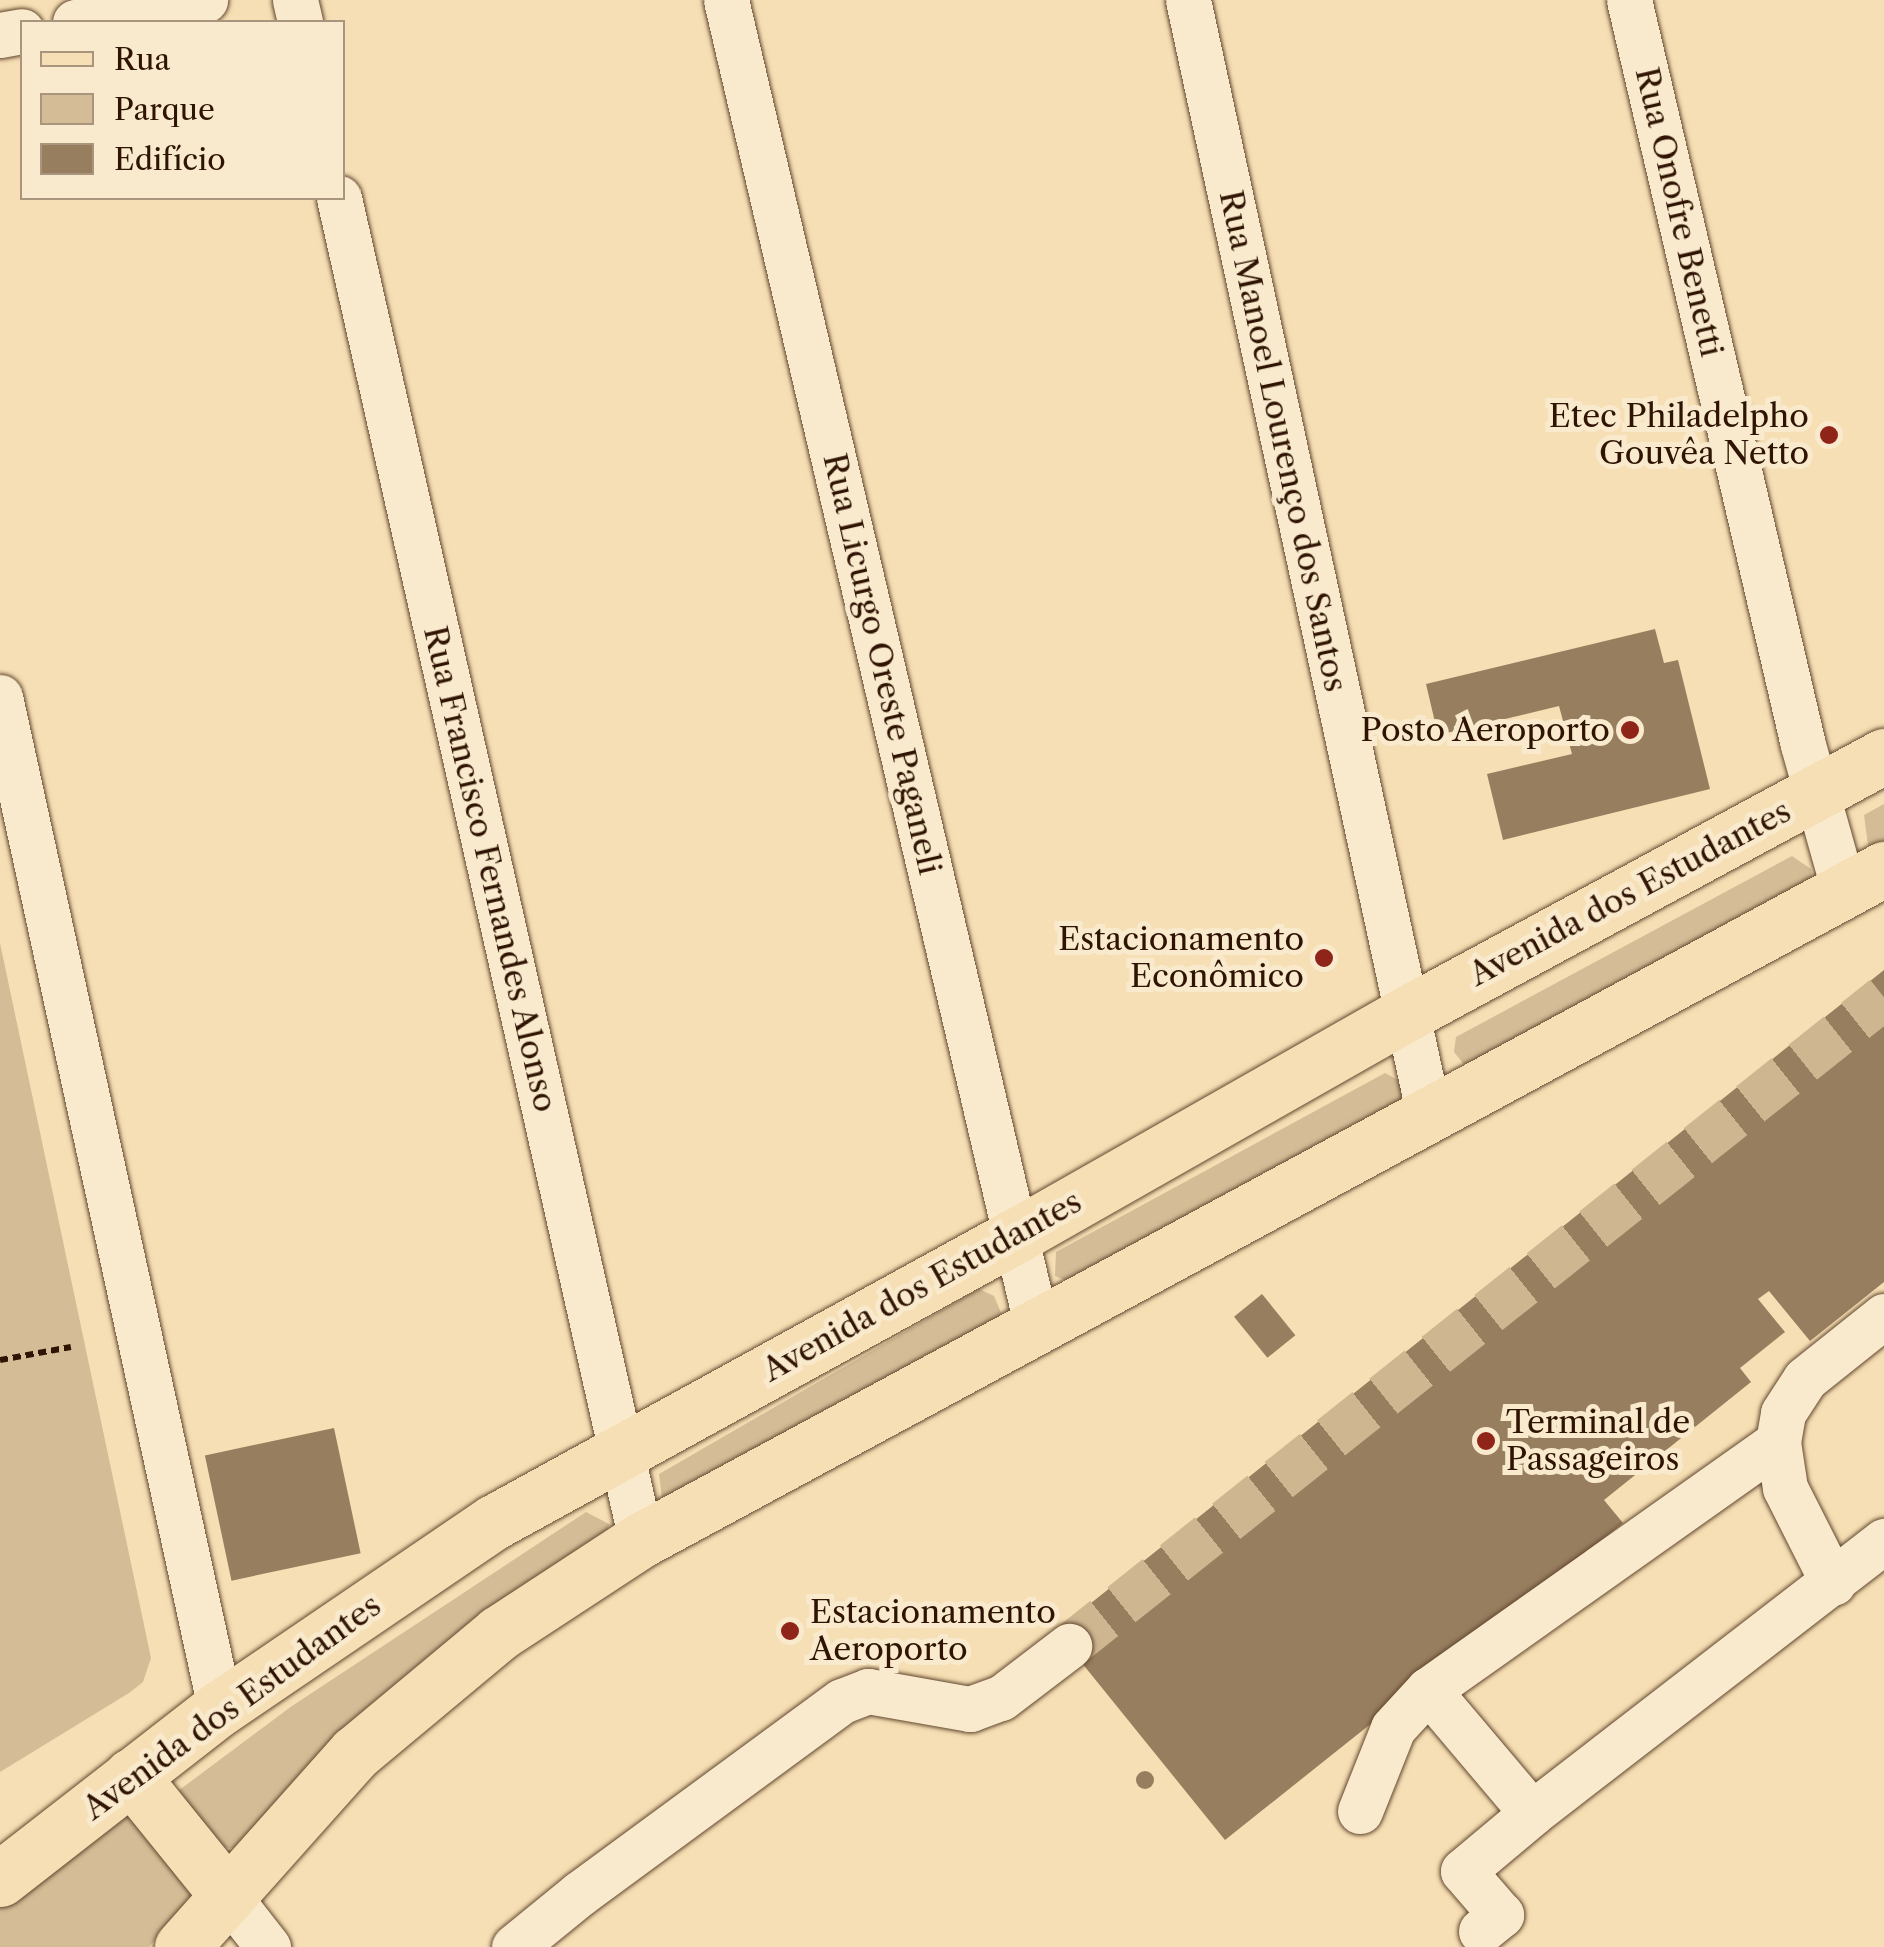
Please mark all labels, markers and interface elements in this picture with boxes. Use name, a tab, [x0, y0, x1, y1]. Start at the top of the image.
legend	[20, 20, 345, 200]
text: Rua	[114, 41, 170, 78]
street label: Rua Onofre Benetti	[1627, 63, 1731, 361]
text: Parque	[114, 91, 215, 128]
text: Edifício	[114, 141, 226, 178]
street label: Rua Manoel Lourenço dos Santos	[1211, 187, 1355, 695]
place label: Etec Philadelpho Gouvêa Netto	[1549, 398, 1809, 473]
marker: Etec Philadelpho Gouvêa Netto	[1818, 424, 1840, 446]
street label: Rua Licurgo Oreste Paganeli	[815, 449, 949, 879]
street label: Rua Francisco Fernandes Alonso	[415, 622, 565, 1116]
place label: Posto Aeroporto	[1359, 711, 1610, 749]
marker: Posto Aeroporto	[1619, 719, 1641, 741]
street label: Avenida dos Estudantes	[1463, 792, 1797, 994]
place label: Estacionamento Econômico	[1058, 921, 1304, 996]
marker: Estacionamento Econômico	[1313, 947, 1335, 969]
street label: Avenida dos Estudantes	[756, 1182, 1088, 1390]
place label: Terminal de Passageiros	[1506, 1404, 1690, 1479]
marker: Terminal de Passageiros	[1475, 1430, 1497, 1452]
street label: Avenida dos Estudantes	[76, 1586, 388, 1828]
place label: Estacionamento Aeroporto	[810, 1594, 1056, 1669]
marker: Estacionamento Aeroporto	[779, 1620, 801, 1642]

